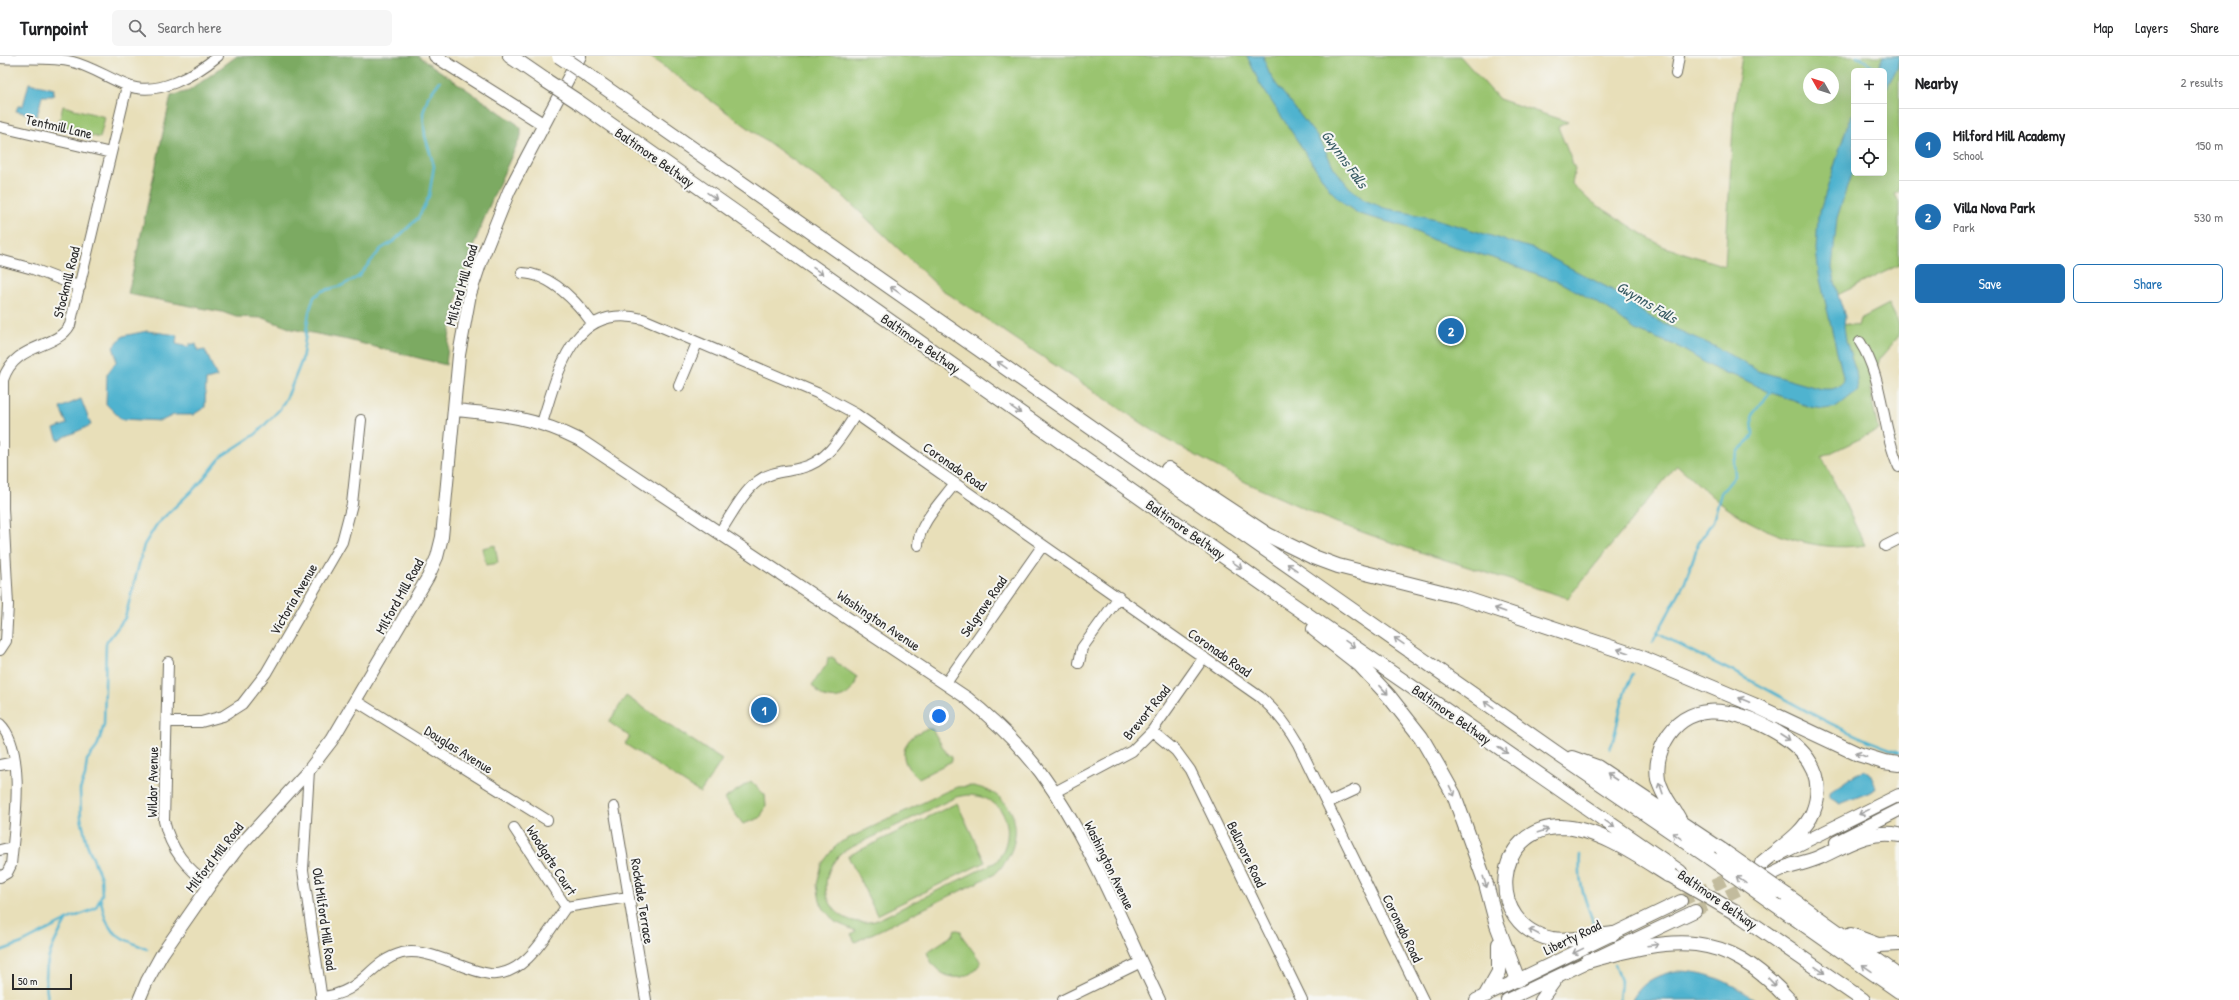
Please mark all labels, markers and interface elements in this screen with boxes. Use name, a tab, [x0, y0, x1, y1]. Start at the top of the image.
search box	[112, 10, 392, 46]
text: Turnpoint	[20, 15, 88, 41]
icon: search	[126, 17, 148, 39]
text: Search here	[158, 17, 222, 38]
text: Map	[2093, 18, 2113, 37]
text: Layers	[2135, 18, 2168, 37]
text: Share	[2190, 18, 2219, 37]
north arrow	[1803, 68, 1839, 104]
map controls	[1851, 68, 1887, 176]
button: +	[1851, 68, 1887, 104]
text: Nearby	[1915, 71, 1958, 94]
text: 2 results	[2181, 73, 2223, 91]
button: −	[1851, 104, 1887, 140]
street label: Tentmill Lane	[24, 109, 95, 143]
street label: Baltimore Beltway	[611, 123, 698, 192]
text: Milford Mill Academy	[1953, 125, 2065, 146]
water label: Gwynns Falls	[1317, 126, 1374, 193]
text: 1	[1926, 136, 1930, 154]
text: 150 m	[2195, 136, 2223, 154]
button: locate	[1851, 140, 1887, 176]
text: School	[1953, 146, 1983, 164]
one-way arrow	[706, 192, 717, 200]
text: Villa Nova Park	[1953, 197, 2035, 218]
text: 2	[1925, 208, 1931, 226]
text: 530 m	[2194, 208, 2223, 226]
text: Park	[1953, 218, 1975, 236]
street label: Milford Mill Road	[440, 242, 482, 328]
street label: Stockmill Road	[48, 244, 84, 320]
button: Save	[1915, 264, 2065, 303]
button: Share	[2073, 264, 2223, 303]
one-way arrow	[812, 267, 823, 275]
water label: Gwynns Falls	[1613, 276, 1682, 329]
one-way arrow	[890, 286, 901, 294]
street label: Baltimore Beltway	[877, 309, 964, 378]
pin: 2	[1438, 316, 1464, 346]
one-way arrow	[997, 361, 1008, 369]
one-way arrow	[1010, 406, 1021, 414]
street label: Coronado Road	[919, 437, 991, 495]
street label: Baltimore Beltway	[1142, 495, 1229, 564]
street label: Milford Mill Road	[370, 554, 428, 637]
street label: Victoria Avenue	[265, 559, 321, 638]
one-way arrow	[1231, 561, 1242, 569]
one-way arrow	[1287, 563, 1298, 571]
street label: Selgrave Road	[955, 571, 1012, 641]
street label: Washington Avenue	[833, 585, 925, 656]
one-way arrow	[1493, 606, 1506, 613]
street label: Coronado Road	[1184, 623, 1256, 681]
one-way arrow	[1394, 637, 1405, 646]
one-way arrow	[1344, 640, 1355, 648]
one-way arrow	[1617, 647, 1629, 655]
street label: Brevort Road	[1118, 680, 1174, 744]
street label: Baltimore Beltway	[1408, 680, 1495, 749]
one-way arrow	[1379, 685, 1389, 695]
pin: 1	[751, 695, 777, 725]
one-way arrow	[1738, 696, 1750, 703]
one-way arrow	[1484, 701, 1495, 709]
your location	[929, 706, 949, 726]
street label: Douglas Avenue	[421, 720, 497, 779]
one-way arrow	[1779, 733, 1790, 741]
street label: Wildor Avenue	[142, 746, 162, 818]
one-way arrow	[1497, 746, 1508, 754]
one-way arrow	[1856, 751, 1868, 759]
one-way arrow	[1607, 773, 1618, 781]
one-way arrow	[1657, 782, 1665, 794]
one-way arrow	[1448, 785, 1456, 797]
one-way arrow	[1858, 809, 1870, 817]
street label: Washington Avenue	[1079, 817, 1140, 913]
street label: Milford Mill Road	[181, 818, 248, 896]
street label: Bellmore Road	[1223, 818, 1271, 891]
one-way arrow	[1604, 820, 1615, 828]
street label: Woodgate Court	[521, 821, 582, 899]
one-way arrow	[1537, 826, 1549, 834]
one-way arrow	[1672, 832, 1683, 840]
street label: Rockdale Terrace	[627, 857, 659, 945]
street label: Baltimore Beltway	[1674, 865, 1761, 934]
street label: Old Milford Mill Road	[308, 866, 342, 972]
one-way arrow	[1482, 876, 1490, 888]
one-way arrow	[1735, 876, 1746, 884]
street label: Coronado Road	[1378, 891, 1428, 966]
street label: Liberty Road	[1540, 915, 1605, 960]
one-way arrow	[1528, 927, 1540, 935]
one-way arrow	[1646, 941, 1659, 949]
one-way arrow	[1572, 948, 1584, 955]
one-way arrow	[1862, 964, 1873, 972]
one-way arrow	[1814, 966, 1825, 974]
scale bar	[12, 972, 72, 991]
text: 50 m	[18, 974, 38, 988]
one-way arrow	[1767, 977, 1777, 987]

